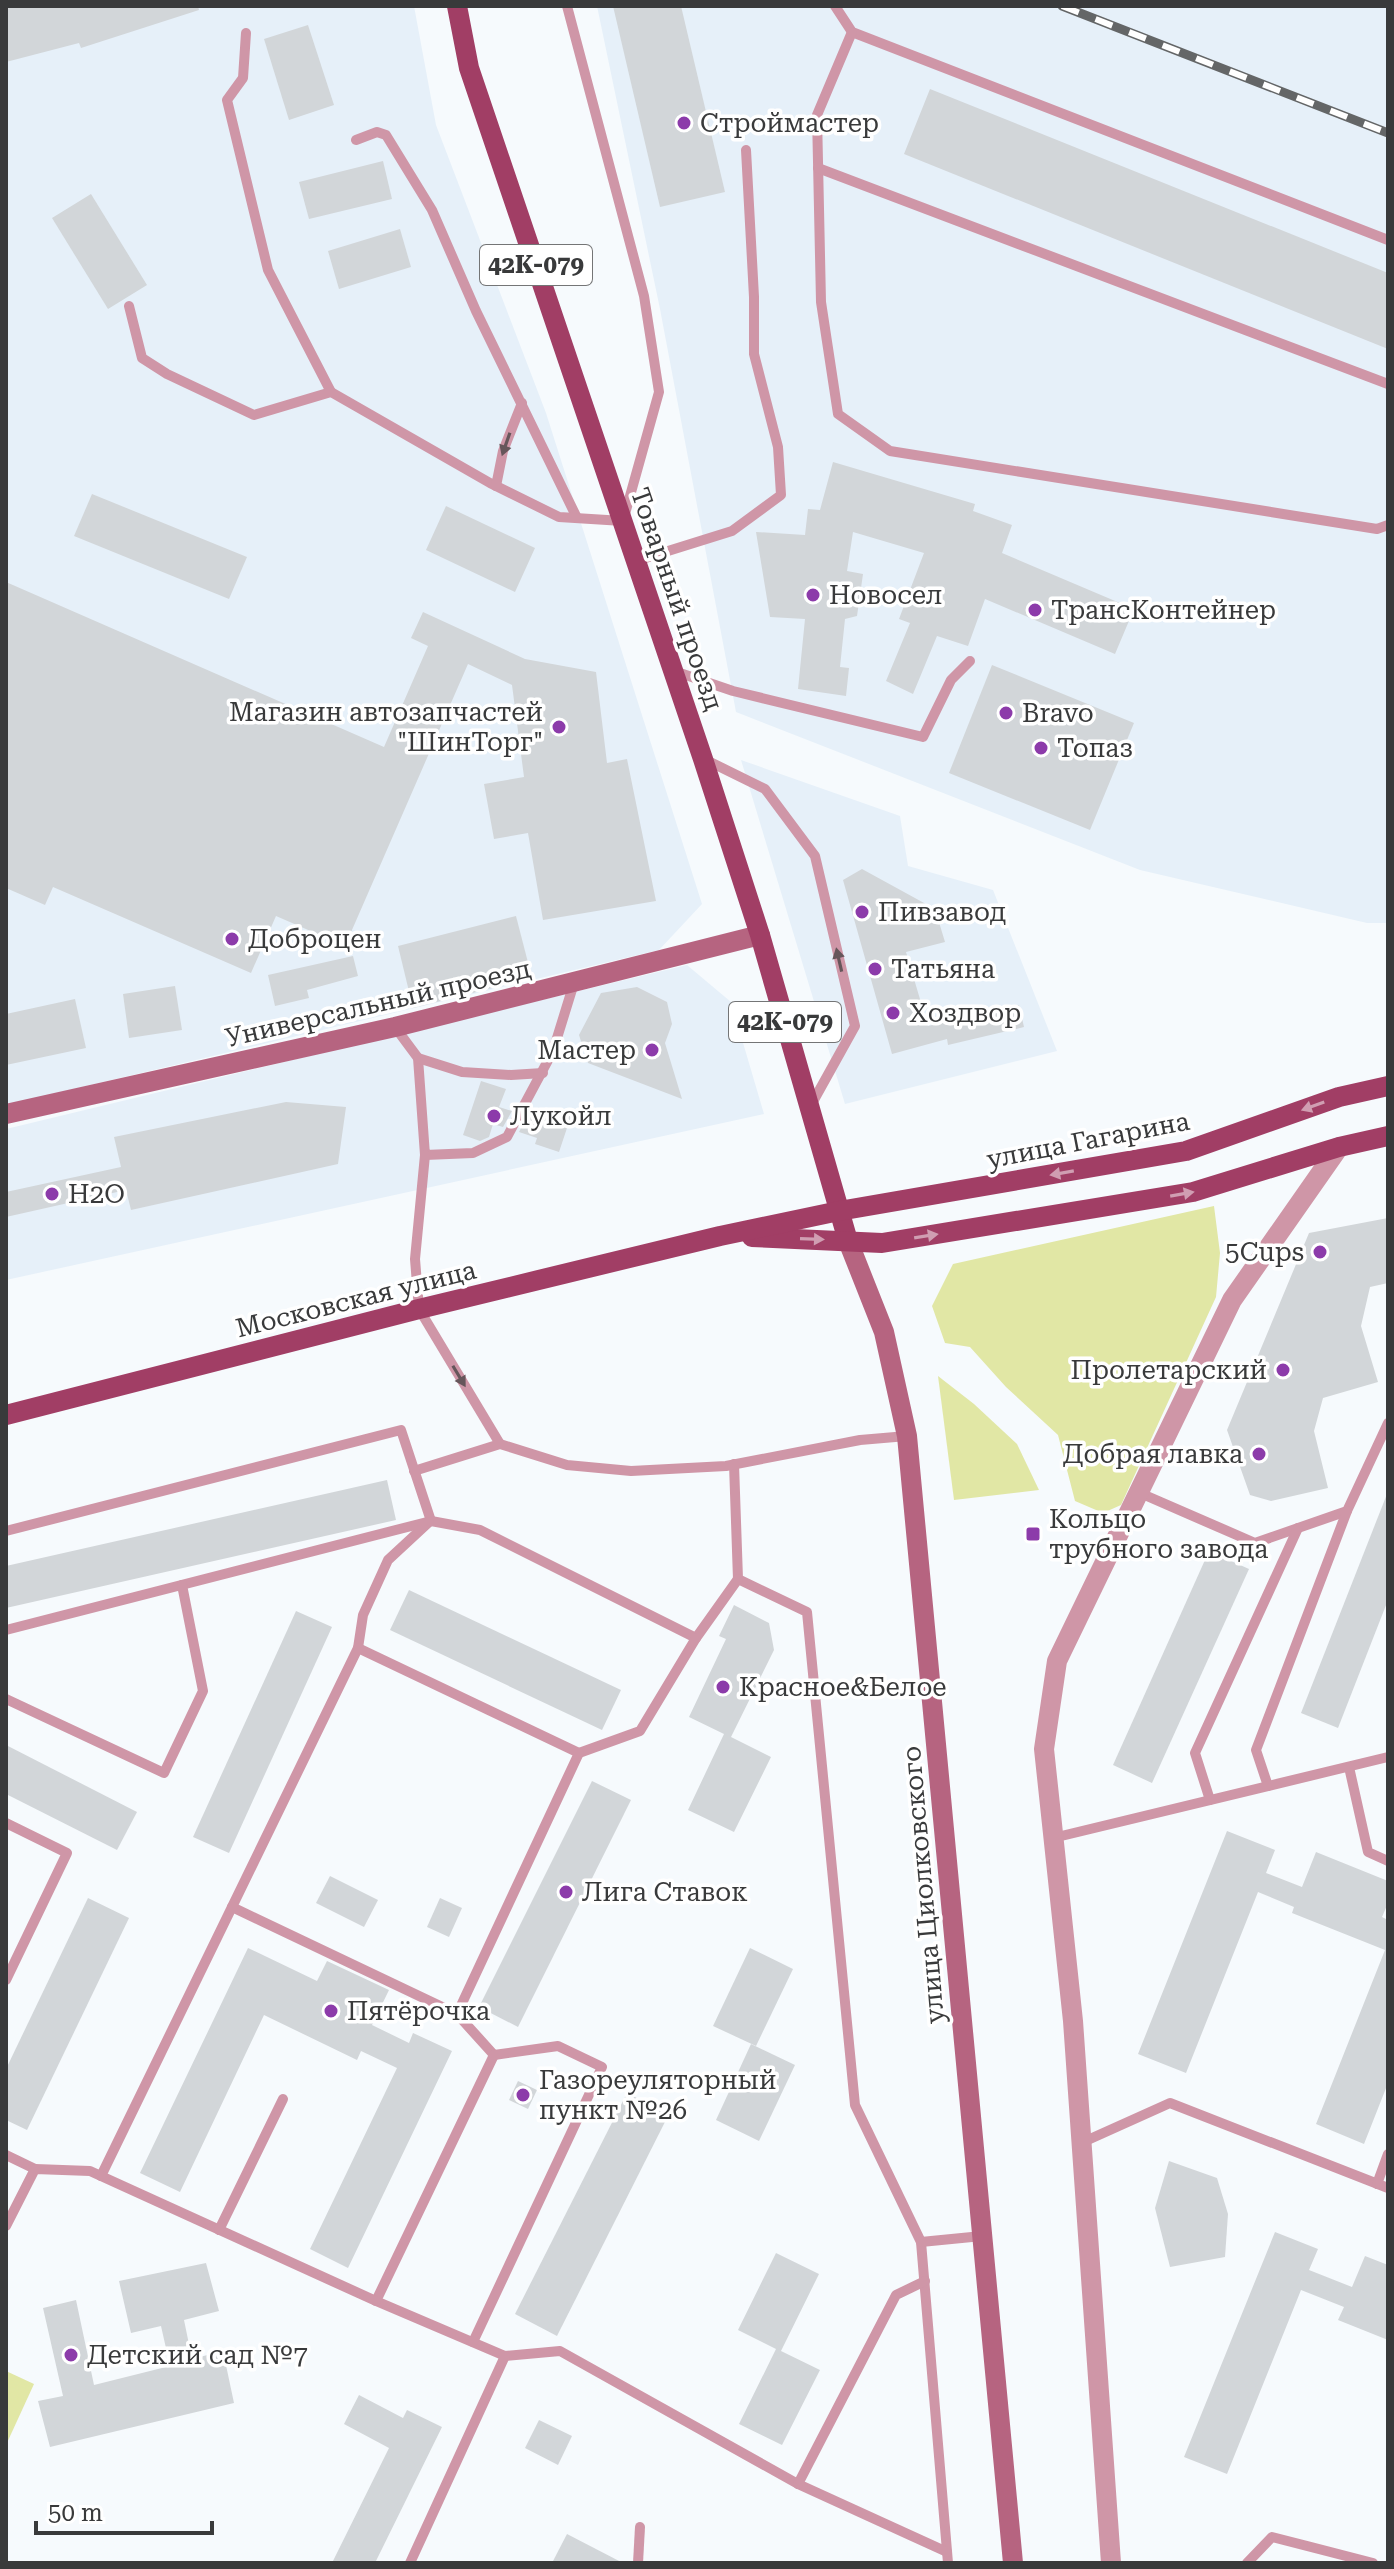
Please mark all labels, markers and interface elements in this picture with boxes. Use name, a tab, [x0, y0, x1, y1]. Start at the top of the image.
place label: Строймастер	[700, 108, 879, 138]
marker: Строймастер	[675, 114, 693, 132]
road number: 42К-079	[480, 245, 592, 285]
one-way arrow	[500, 432, 512, 456]
street label: Товарный проезд	[625, 484, 729, 714]
place label: Новосел	[829, 580, 943, 610]
marker: Новосел	[804, 586, 822, 604]
place label: ТрансКонтейнер	[1051, 595, 1276, 625]
marker: ТрансКонтейнер	[1026, 601, 1044, 619]
place label: Магазин автозапчастей "ШинТорг"	[229, 697, 543, 757]
place label: Bravo	[1022, 698, 1094, 728]
marker: Bravo	[997, 704, 1015, 722]
marker: Магазин автозапчастей "ШинТорг"	[550, 718, 568, 736]
place label: Топаз	[1057, 733, 1133, 763]
marker: Топаз	[1032, 739, 1050, 757]
place label: Пивзавод	[878, 897, 1006, 927]
marker: Пивзавод	[853, 903, 871, 921]
place label: Доброцен	[248, 924, 381, 954]
marker: Доброцен	[223, 930, 241, 948]
one-way arrow	[832, 948, 845, 973]
street label: Универсальный проезд	[222, 953, 534, 1053]
place label: Татьяна	[891, 954, 995, 984]
marker: Татьяна	[866, 960, 884, 978]
place label: Хоздвор	[909, 998, 1021, 1028]
road number: 42К-079	[729, 1002, 841, 1042]
marker: Хоздвор	[884, 1004, 902, 1022]
place label: Мастер	[537, 1035, 636, 1065]
marker: Мастер	[643, 1041, 661, 1059]
one-way arrow	[1301, 1100, 1325, 1113]
place label: Лукойл	[510, 1101, 612, 1131]
street label: улица Гагарина	[984, 1106, 1192, 1174]
marker: Лукойл	[485, 1107, 503, 1125]
one-way arrow	[1050, 1167, 1075, 1179]
place label: Н2О	[68, 1179, 125, 1209]
marker: Н2О	[43, 1185, 61, 1203]
one-way arrow	[1170, 1187, 1195, 1199]
one-way arrow	[914, 1229, 939, 1241]
one-way arrow	[800, 1233, 825, 1246]
place label: 5Cups	[1225, 1237, 1304, 1267]
marker: 5Cups	[1311, 1243, 1329, 1261]
street label: Московская улица	[233, 1255, 479, 1343]
place label: Пролетарский	[1071, 1355, 1267, 1385]
marker: Пролетарский	[1274, 1361, 1292, 1379]
one-way arrow	[452, 1365, 466, 1387]
place label: Добрая лавка	[1063, 1439, 1243, 1469]
marker: Добрая лавка	[1250, 1445, 1268, 1463]
place label: Кольцо трубного завода	[1049, 1504, 1268, 1564]
marker: Кольцо трубного завода	[1024, 1525, 1042, 1543]
place label: Красное&Белое	[739, 1672, 947, 1702]
marker: Красное&Белое	[714, 1678, 732, 1696]
street label: улица Циолковского	[896, 1745, 950, 2025]
place label: Лига Ставок	[582, 1877, 748, 1907]
marker: Лига Ставок	[557, 1883, 575, 1901]
place label: Пятёрочка	[347, 1996, 490, 2026]
marker: Пятёрочка	[322, 2002, 340, 2020]
place label: Газореуляторный пункт №26	[539, 2065, 776, 2125]
marker: Газореуляторный пункт №26	[514, 2086, 532, 2104]
place label: Детский сад №7	[87, 2340, 308, 2370]
marker: Детский сад №7	[62, 2346, 80, 2364]
scale bar	[36, 2485, 212, 2535]
text: 50 m	[48, 2499, 103, 2527]

